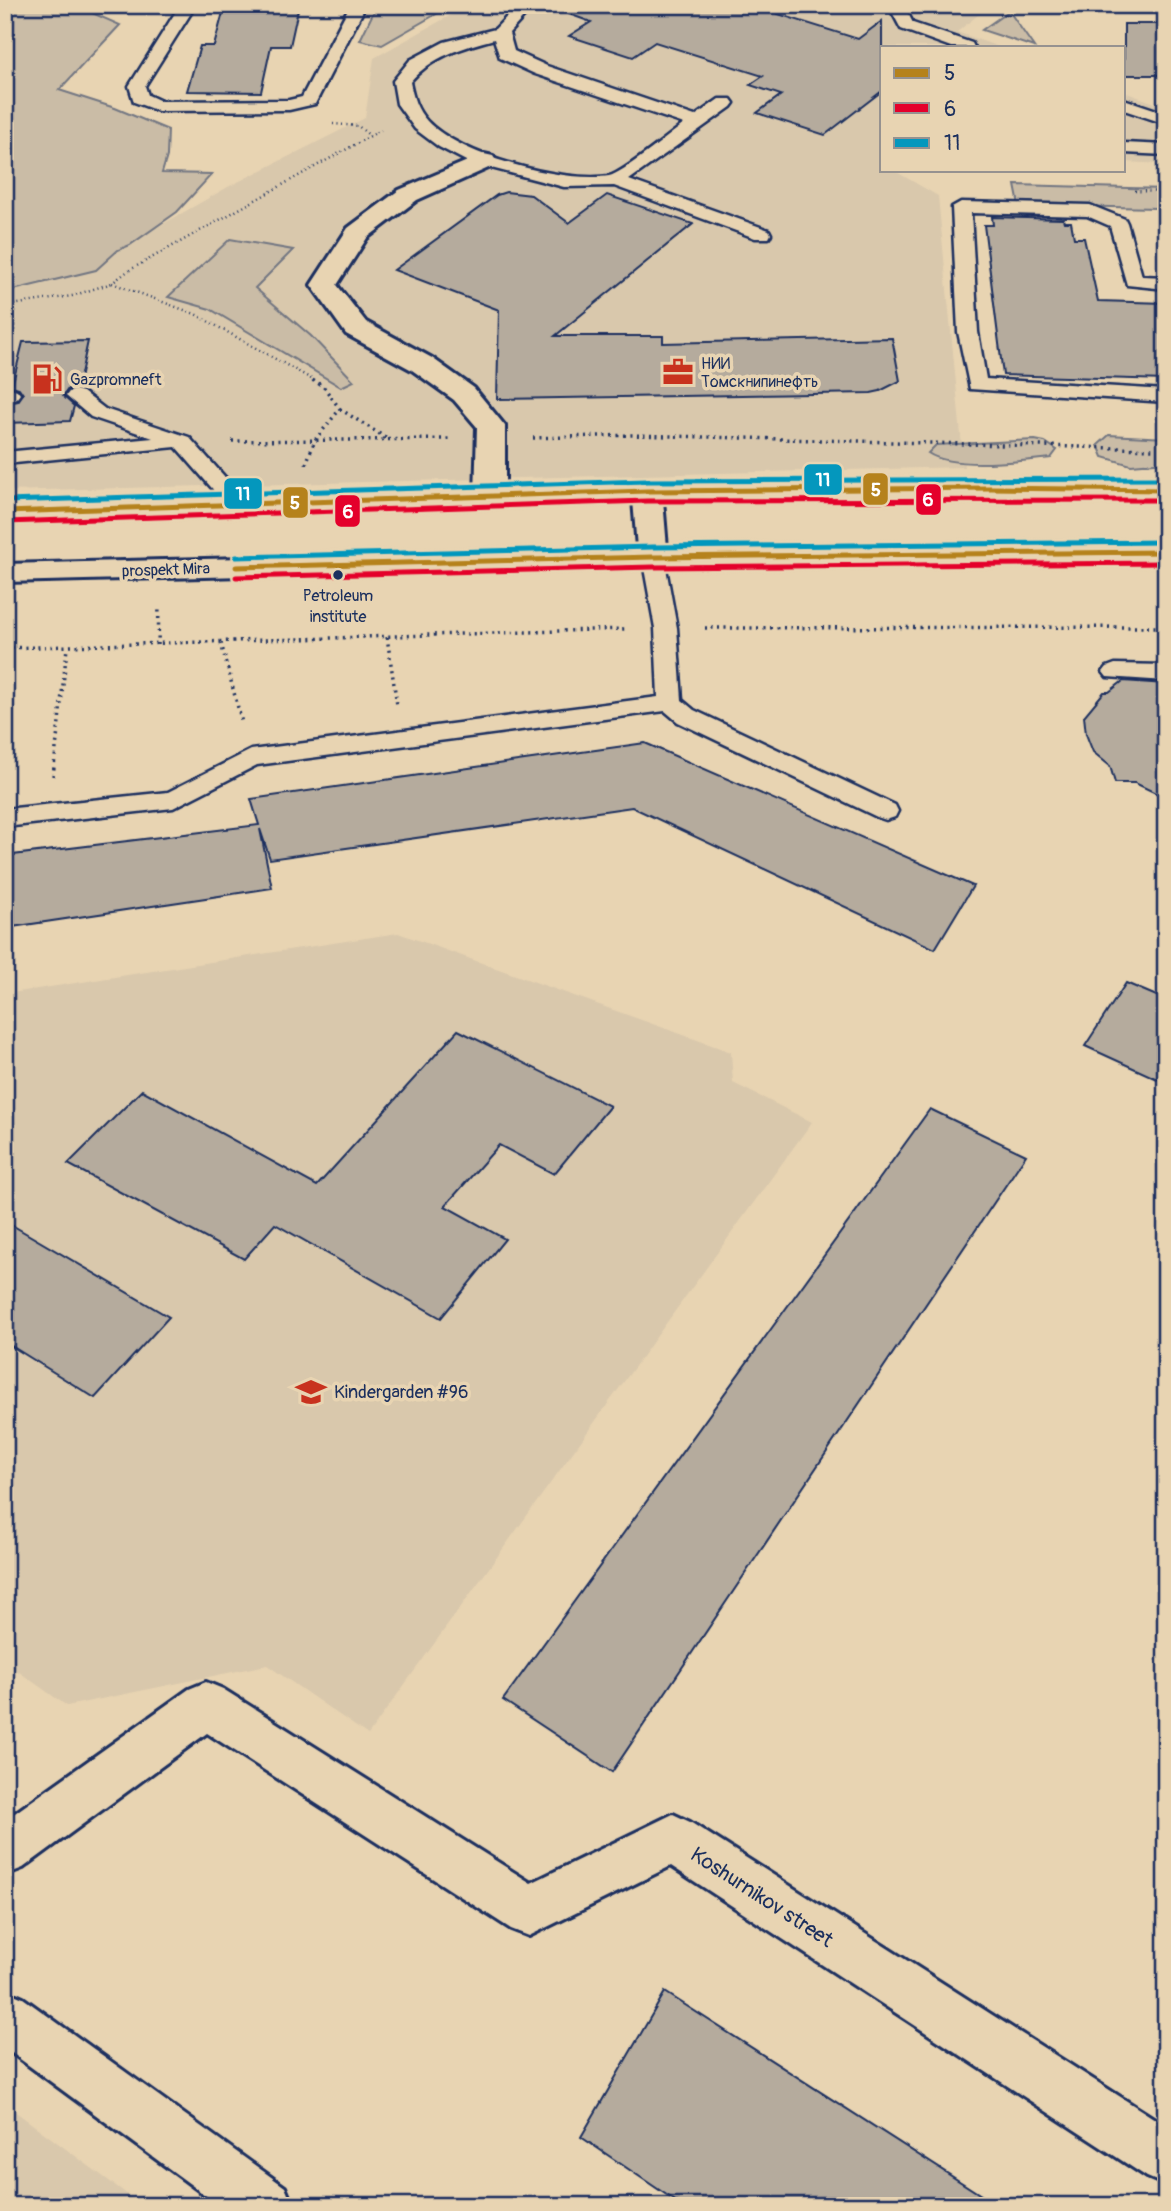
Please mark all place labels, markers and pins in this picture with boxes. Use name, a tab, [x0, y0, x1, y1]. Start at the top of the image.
place label: НИИ Томскнипинефть	[701, 354, 818, 392]
office icon: НИИ Томскнипинефть	[661, 355, 695, 389]
fuel station icon: Gazpromneft	[30, 362, 64, 396]
place label: Gazpromneft	[70, 370, 162, 390]
marker: Petroleum institute	[331, 568, 345, 582]
place label: Petroleum institute	[303, 586, 373, 627]
school or university icon: Kindergarden #96	[294, 1375, 328, 1409]
place label: Kindergarden #96	[334, 1381, 468, 1404]

